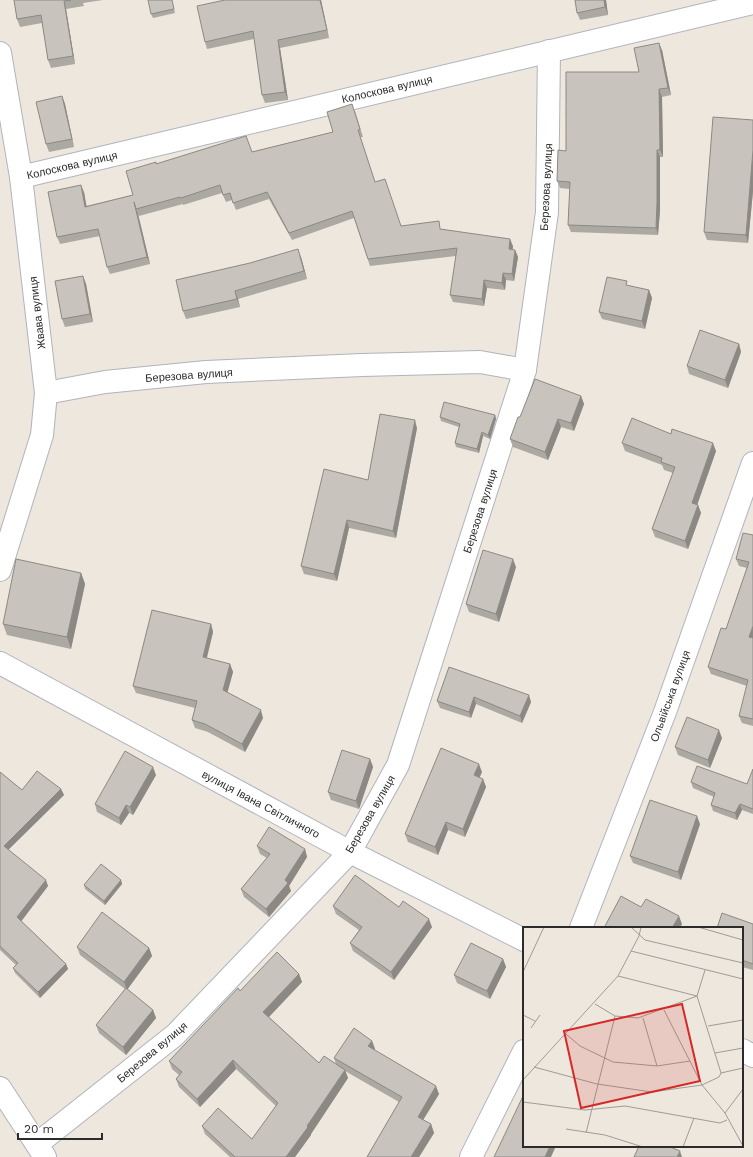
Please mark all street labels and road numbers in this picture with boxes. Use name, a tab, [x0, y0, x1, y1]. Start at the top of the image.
street label: Колоскова вулиця	[340, 73, 434, 106]
street label: Березова вулиця	[538, 143, 555, 231]
street label: Колоскова вулиця	[25, 149, 119, 182]
street label: Жвава вулиця	[27, 276, 48, 350]
street label: Березова вулиця	[145, 366, 233, 385]
street label: Березова вулиця	[461, 467, 500, 555]
street label: Ольвійська вулиця	[648, 648, 693, 744]
street label: вулиця Івана Світличного	[200, 768, 322, 841]
street label: Березова вулиця	[343, 773, 398, 855]
street label: Березова вулиця	[115, 1019, 190, 1086]

